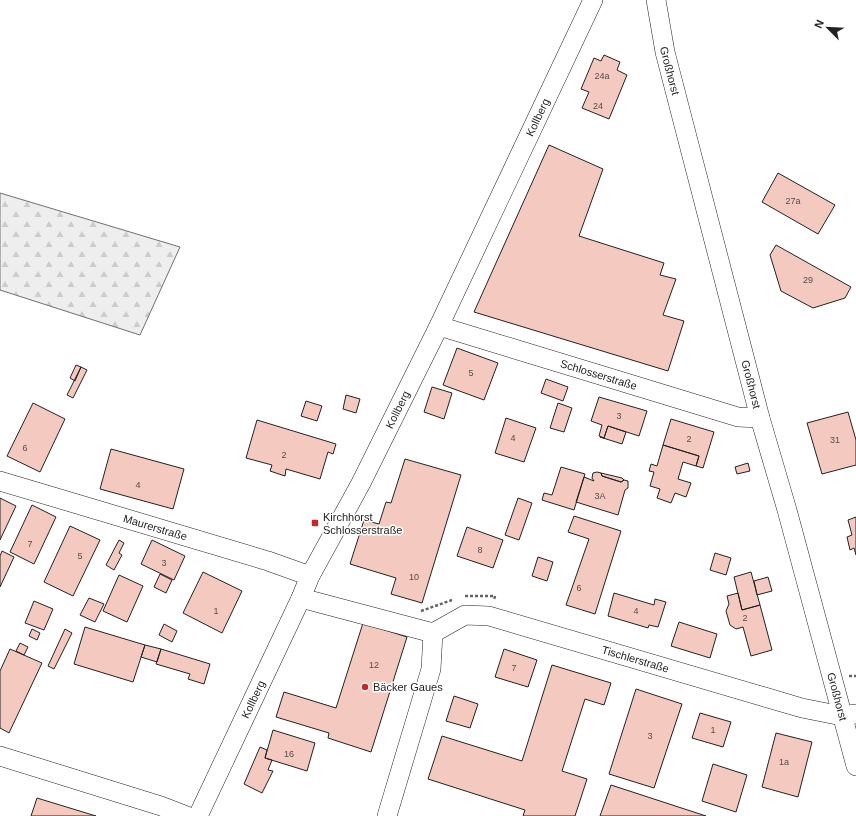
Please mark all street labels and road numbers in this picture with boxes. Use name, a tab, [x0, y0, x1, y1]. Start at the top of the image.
street label: Großhorst	[658, 45, 682, 96]
street label: Kollberg	[524, 97, 552, 138]
street label: Schlosserstraße	[559, 357, 639, 392]
street label: Großhorst	[739, 359, 763, 410]
street label: Kollberg	[383, 389, 412, 430]
street label: Maurerstraße	[122, 512, 189, 543]
street label: Tischlerstraße	[601, 644, 670, 675]
street label: Großhorst	[825, 671, 850, 722]
street label: Kollberg	[239, 679, 267, 720]

